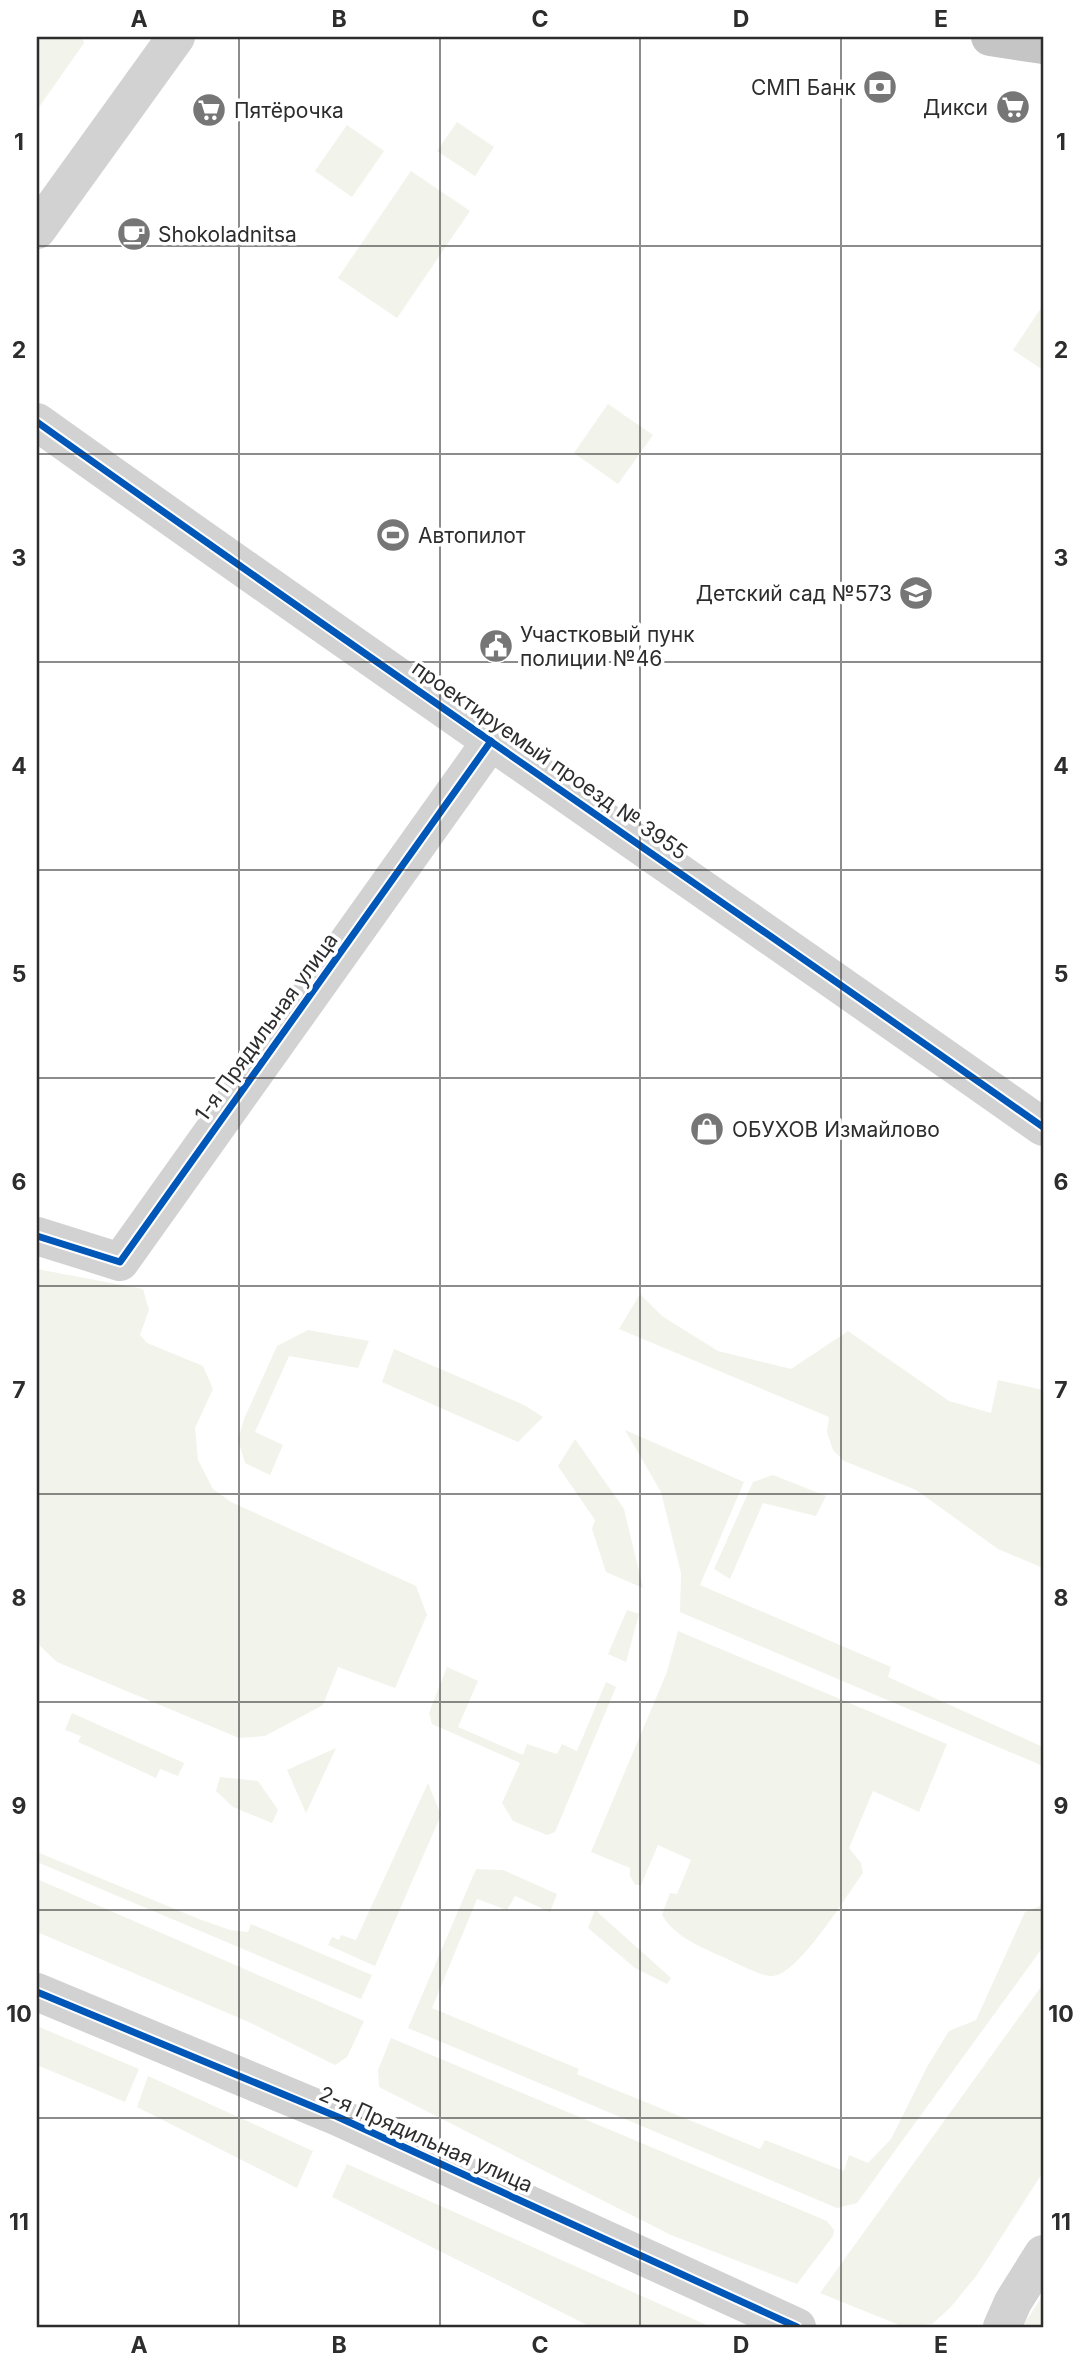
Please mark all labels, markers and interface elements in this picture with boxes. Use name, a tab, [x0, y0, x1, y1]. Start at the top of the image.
text: A	[130, 5, 148, 33]
text: B	[331, 5, 347, 33]
text: C	[531, 5, 549, 33]
text: D	[733, 5, 749, 33]
text: E	[934, 5, 948, 33]
bank icon: СМП Банк	[861, 68, 899, 106]
place label: СМП Банк	[751, 75, 857, 100]
supermarket icon: Дикси	[994, 88, 1032, 126]
supermarket icon: Пятёрочка	[190, 91, 228, 129]
place label: Дикси	[923, 95, 988, 120]
place label: Пятёрочка	[234, 98, 344, 123]
text: 1	[14, 128, 24, 156]
text: 1	[1056, 128, 1066, 156]
cafe icon: Shokoladnitsa	[115, 215, 153, 253]
place label: Shokoladnitsa	[158, 222, 297, 247]
text: 2	[12, 336, 26, 364]
text: 2	[1054, 336, 1068, 364]
sports icon: Автопилот	[374, 516, 412, 554]
place label: Автопилот	[418, 523, 526, 548]
text: 3	[12, 544, 26, 572]
text: 3	[1054, 544, 1068, 572]
school or university icon: Детский сад №573	[897, 574, 935, 612]
place label: Детский сад №573	[696, 581, 892, 606]
place label: Участковый пунк полиции №46	[520, 622, 695, 671]
public building icon: Участковый пунк полиции №46	[477, 627, 515, 665]
street label: проектируемый проезд № 3955	[408, 655, 692, 865]
text: 4	[11, 752, 27, 780]
text: 4	[1053, 752, 1069, 780]
street label: 1-я Прядильная улица	[189, 928, 343, 1126]
text: 5	[12, 960, 26, 988]
text: 5	[1054, 960, 1068, 988]
shop icon: ОБУХОВ Измайлово	[688, 1110, 726, 1148]
place label: ОБУХОВ Измайлово	[732, 1117, 940, 1142]
text: 6	[12, 1168, 26, 1196]
text: 6	[1054, 1168, 1068, 1196]
text: 7	[12, 1376, 26, 1404]
text: 7	[1054, 1376, 1068, 1404]
text: 8	[12, 1584, 26, 1612]
text: 8	[1054, 1584, 1068, 1612]
text: 9	[12, 1792, 26, 1820]
text: 9	[1054, 1792, 1068, 1820]
text: 10	[6, 2000, 32, 2028]
text: 10	[1048, 2000, 1074, 2028]
street label: 2-я Прядильная улица	[315, 2081, 537, 2197]
text: 11	[9, 2208, 29, 2236]
text: 11	[1051, 2208, 1071, 2236]
text: A	[130, 2331, 148, 2359]
text: B	[331, 2331, 347, 2359]
text: C	[531, 2331, 549, 2359]
text: D	[733, 2331, 749, 2359]
text: E	[934, 2331, 948, 2359]

